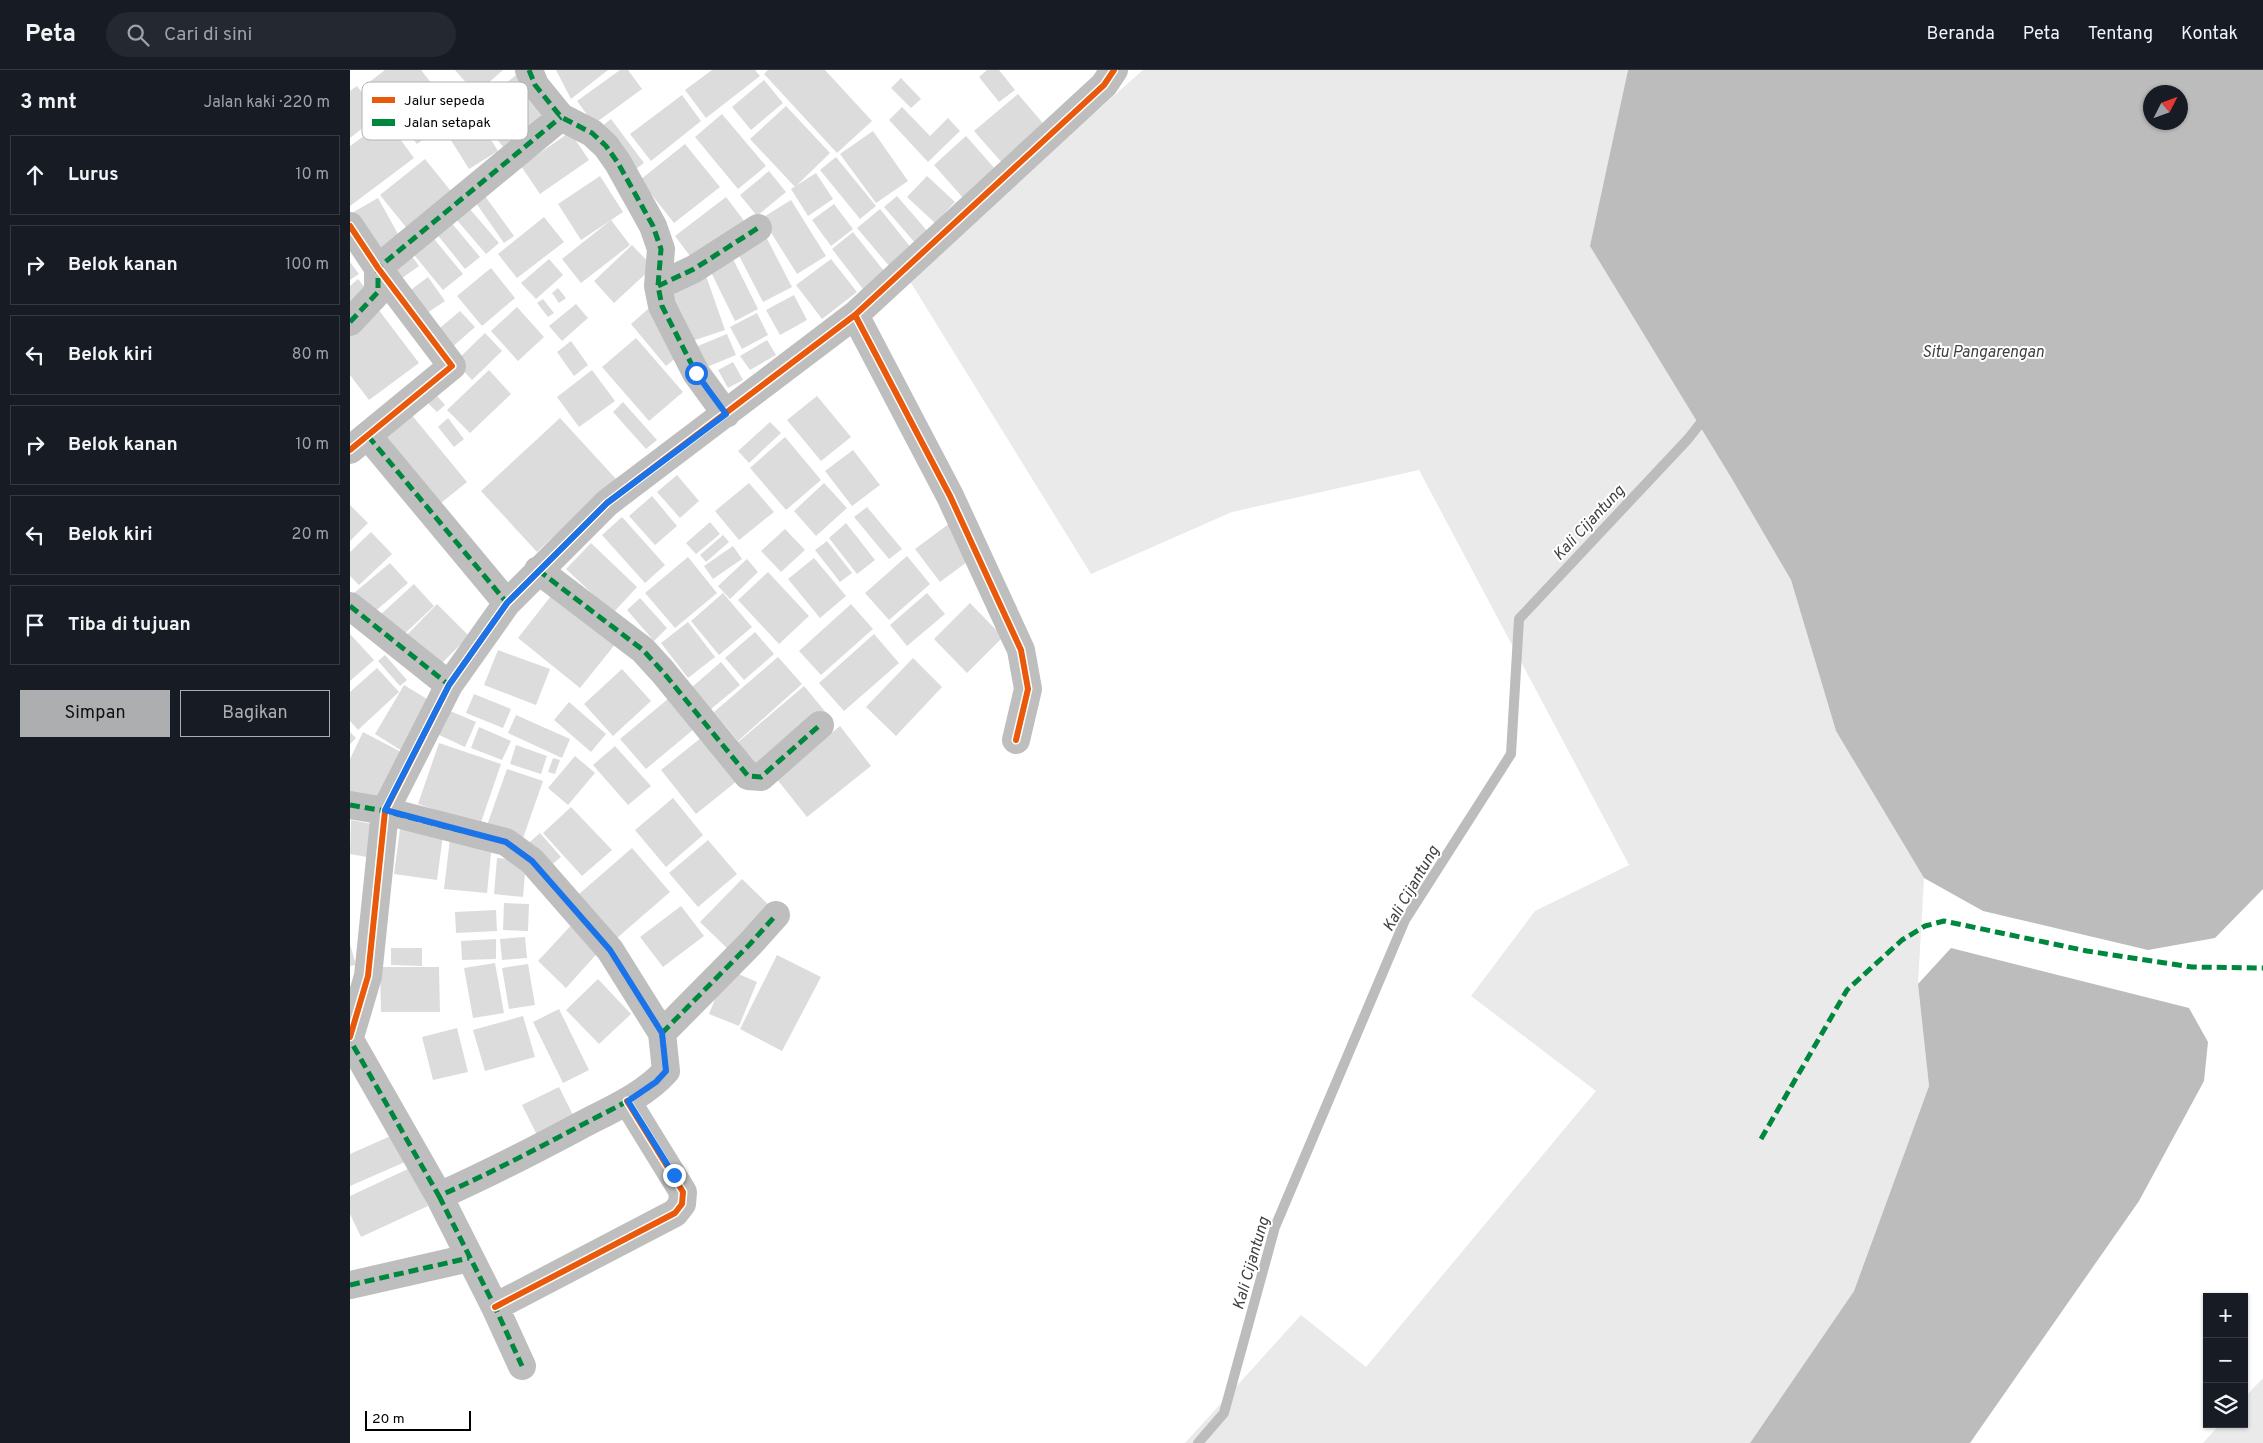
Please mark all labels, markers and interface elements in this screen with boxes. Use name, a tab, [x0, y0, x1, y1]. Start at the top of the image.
search box	[106, 12, 456, 57]
text: Peta	[25, 20, 76, 50]
icon: search	[124, 21, 152, 49]
text: Cari di sini	[164, 23, 252, 47]
text: Beranda	[1926, 23, 1995, 46]
text: Peta	[2023, 23, 2060, 46]
text: Tentang	[2088, 23, 2153, 46]
text: Kontak	[2181, 23, 2238, 46]
legend	[362, 82, 528, 140]
north arrow	[2143, 85, 2188, 130]
text: 3 mnt	[20, 89, 77, 116]
text: Jalan kaki · 220 m	[204, 93, 330, 113]
text: Jalur sepeda	[404, 93, 485, 110]
text: Jalan setapak	[404, 115, 491, 132]
icon: ahead	[21, 161, 49, 189]
text: Lurus	[68, 163, 119, 187]
text: 10 m	[295, 165, 329, 185]
icon: right	[21, 251, 49, 279]
text: Belok kanan	[68, 253, 178, 277]
text: 100 m	[285, 255, 329, 275]
icon: left	[21, 341, 49, 369]
text: Belok kiri	[68, 343, 153, 367]
water label: Situ Pangarengan	[1922, 343, 2044, 363]
text: 80 m	[292, 345, 329, 365]
route start	[685, 362, 708, 385]
icon: right	[21, 431, 49, 459]
text: Belok kanan	[68, 433, 178, 457]
text: 10 m	[295, 435, 329, 455]
water label: Kali Cijantung	[1549, 481, 1630, 565]
icon: left	[21, 521, 49, 549]
text: Belok kiri	[68, 523, 153, 547]
text: 20 m	[292, 525, 329, 545]
icon: arrive	[21, 611, 49, 639]
text: Tiba di tujuan	[68, 613, 191, 637]
button: Simpan	[20, 690, 170, 737]
button: Bagikan	[180, 690, 330, 737]
water label: Kali Cijantung	[1379, 842, 1445, 936]
route end	[663, 1164, 686, 1187]
water label: Kali Cijantung	[1229, 1214, 1275, 1312]
map controls	[2203, 1293, 2248, 1428]
button: +	[2203, 1293, 2248, 1338]
button: −	[2203, 1338, 2248, 1383]
button: layers	[2203, 1383, 2248, 1428]
scale bar	[365, 1408, 471, 1431]
text: 20 m	[372, 1411, 405, 1428]

